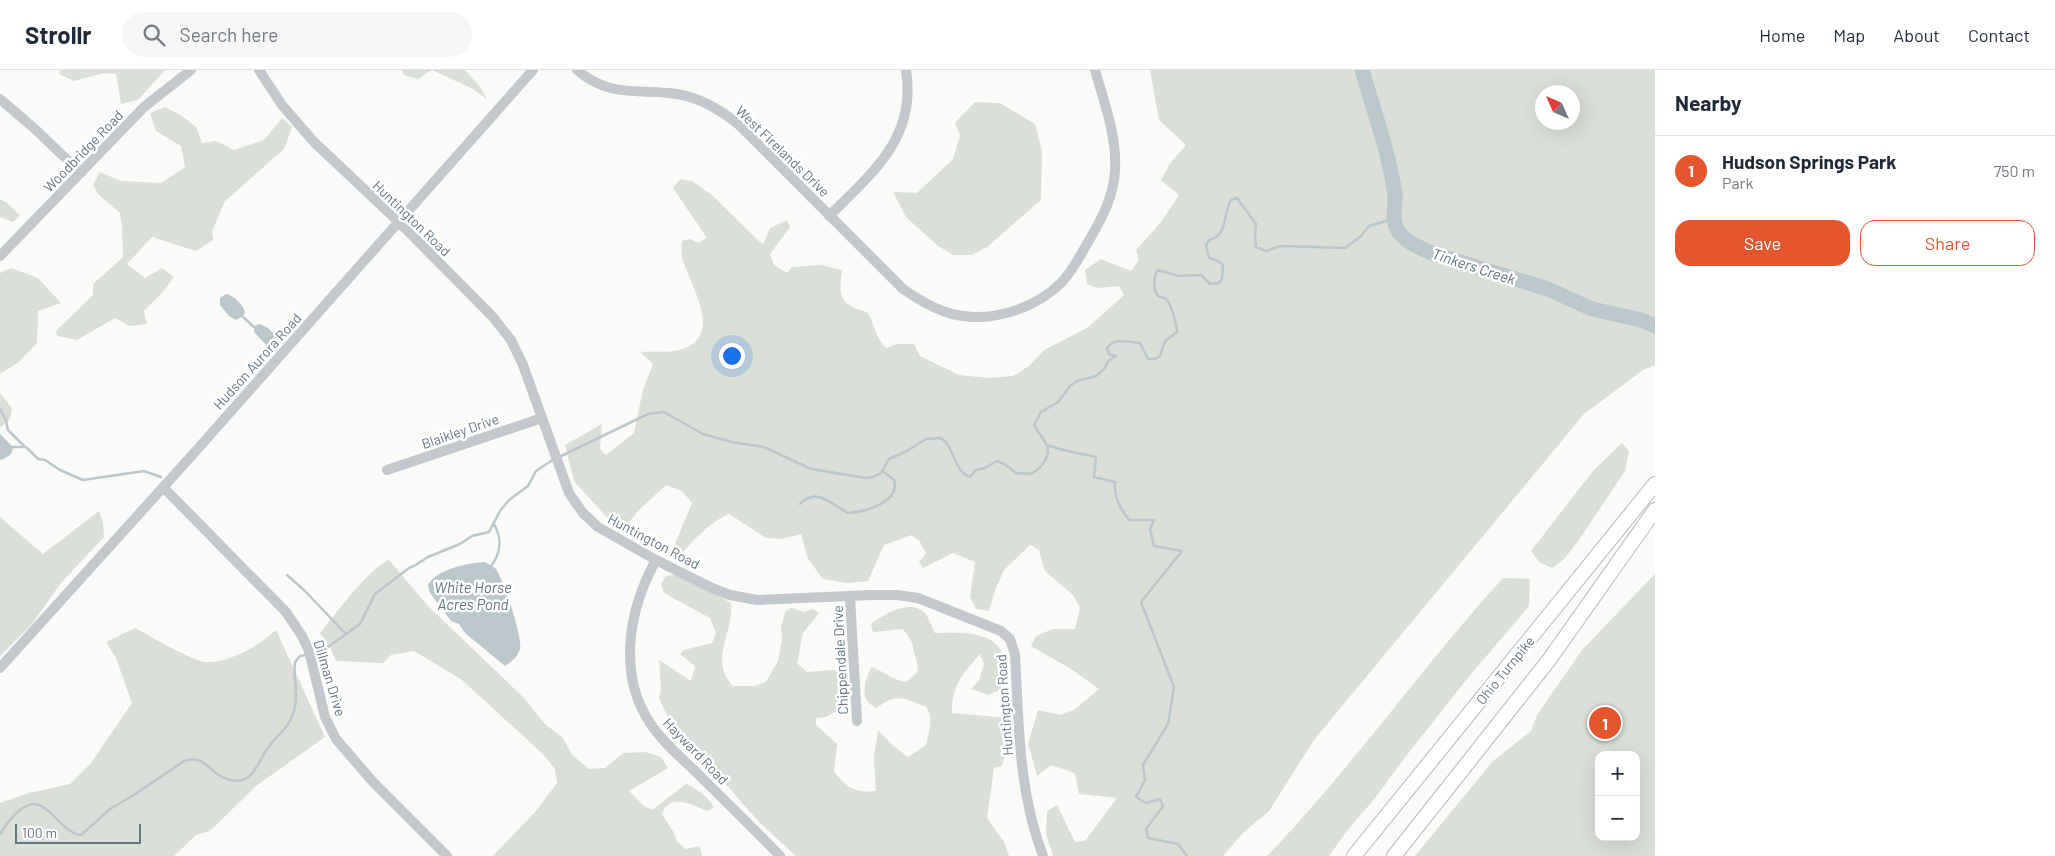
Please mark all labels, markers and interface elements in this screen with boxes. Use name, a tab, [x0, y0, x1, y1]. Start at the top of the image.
search box	[122, 12, 472, 57]
text: Strollr	[25, 20, 92, 49]
icon: search	[140, 21, 168, 49]
text: Search here	[180, 23, 278, 46]
text: Home	[1759, 24, 1805, 46]
text: Map	[1833, 24, 1865, 46]
text: About	[1893, 24, 1940, 46]
text: Contact	[1968, 24, 2030, 46]
north arrow	[1535, 85, 1580, 130]
text: Nearby	[1675, 90, 1741, 115]
street label: West Firelands Drive	[733, 102, 833, 200]
street label: Woodbridge Road	[40, 107, 126, 195]
text: Hudson Springs Park	[1722, 150, 1896, 173]
text: 1	[1688, 161, 1694, 180]
text: 750 m	[1994, 161, 2035, 180]
text: Park	[1722, 173, 1753, 192]
street label: Huntington Road	[370, 177, 454, 259]
button: Save	[1675, 220, 1850, 266]
button: Share	[1860, 220, 2035, 266]
water label: Tinkers Creek	[1430, 244, 1519, 288]
street label: Hudson Aurora Road	[209, 309, 305, 413]
your location	[719, 343, 745, 369]
street label: Blaikley Drive	[419, 410, 501, 452]
street label: Huntington Road	[605, 510, 703, 572]
water label: White Horse Acres Pond	[434, 578, 512, 613]
street label: Chippendale Drive	[829, 605, 851, 715]
street label: Ohio Turnpike	[1472, 632, 1538, 708]
street label: Dillman Drive	[310, 638, 350, 718]
street label: Huntington Road	[992, 654, 1016, 756]
pin: 1	[1589, 704, 1621, 742]
street label: Hayward Road	[660, 714, 732, 788]
map controls	[1595, 751, 1640, 841]
button: +	[1595, 751, 1640, 796]
button: −	[1595, 796, 1640, 841]
scale bar	[15, 821, 141, 844]
text: 100 m	[22, 824, 57, 841]

